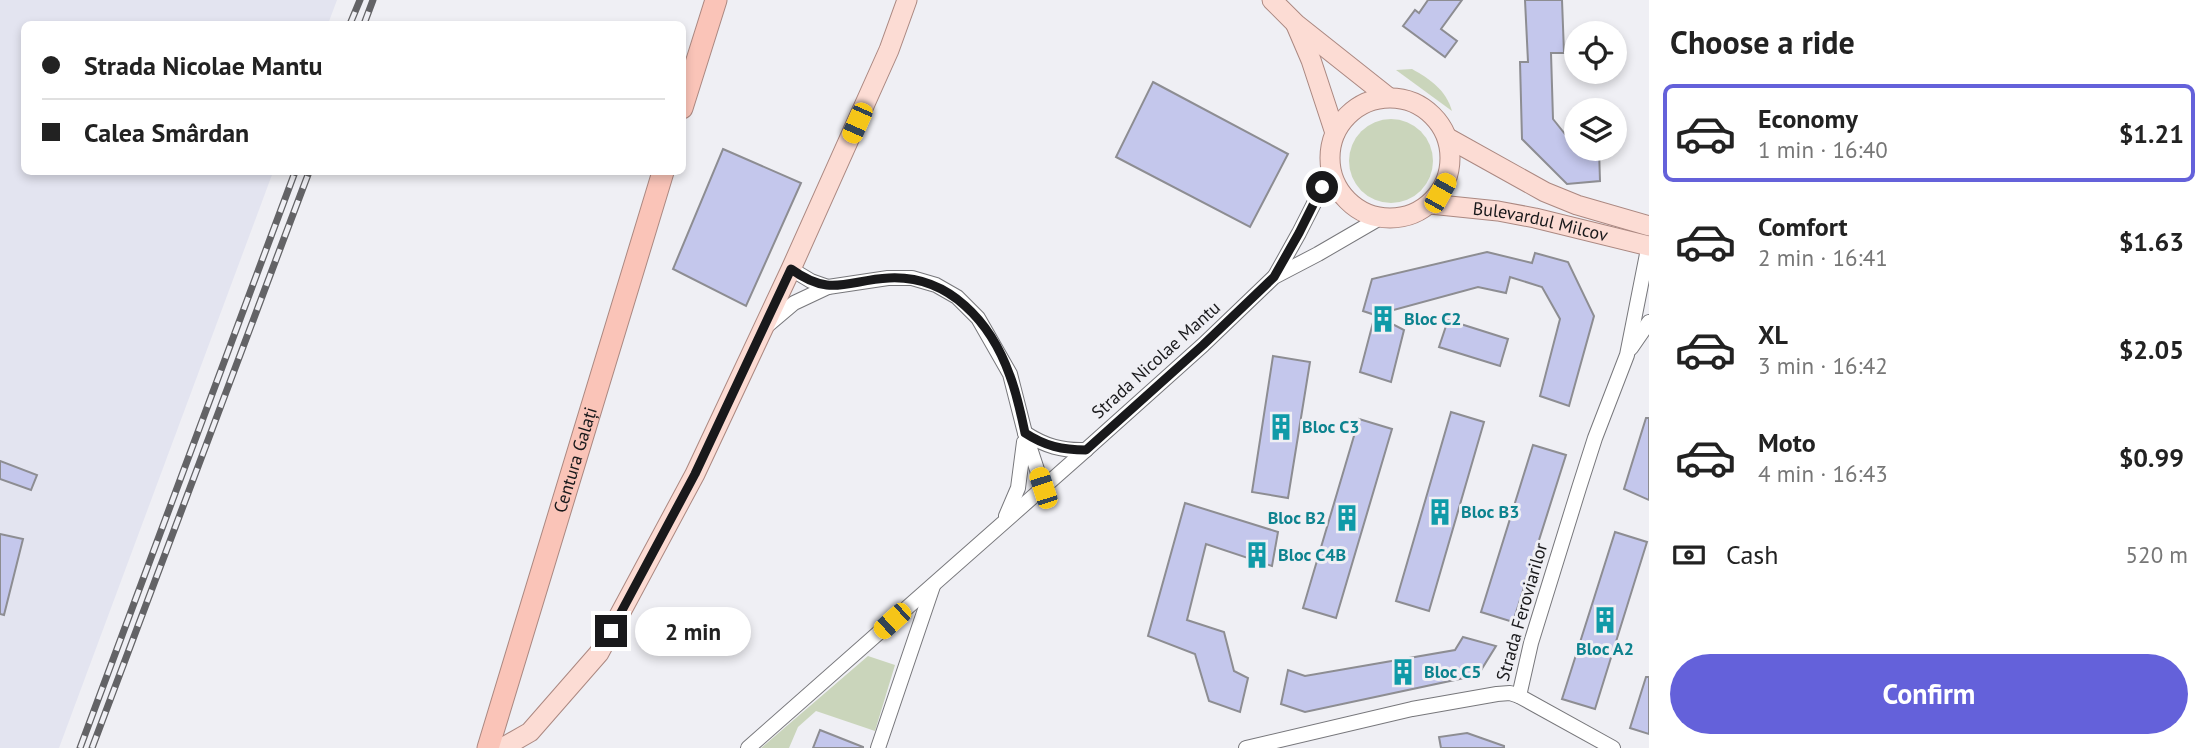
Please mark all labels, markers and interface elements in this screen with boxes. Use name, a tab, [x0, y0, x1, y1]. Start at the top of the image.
map controls	[1564, 21, 1627, 161]
button: locate	[1564, 21, 1627, 84]
text: Choose a ride	[1670, 21, 1855, 63]
text: Strada Nicolae Mantu	[84, 49, 322, 82]
button: layers	[1564, 98, 1627, 161]
car	[839, 100, 876, 146]
icon: car	[1674, 102, 1737, 165]
text: Economy	[1758, 102, 1858, 135]
text: Calea Smârdan	[84, 116, 249, 149]
text: $1.21	[2119, 117, 2184, 150]
text: 1 min · 16:40	[1758, 135, 1888, 164]
car	[1421, 170, 1460, 216]
route start	[1306, 171, 1338, 203]
street label: Bulevardul Milcov	[1472, 196, 1611, 247]
icon: car	[1674, 210, 1737, 273]
text: Comfort	[1758, 210, 1848, 243]
text: $1.63	[2119, 225, 2184, 258]
text: 2 min · 16:41	[1758, 243, 1888, 272]
street label: Strada Nicolae Mantu	[1087, 296, 1225, 424]
building icon: Bloc C2	[1368, 304, 1398, 334]
place label: Bloc C2	[1404, 307, 1462, 330]
icon: car	[1674, 318, 1737, 381]
text: XL	[1758, 318, 1788, 351]
text: $2.05	[2119, 333, 2184, 366]
text: 3 min · 16:42	[1758, 351, 1888, 380]
street label: Centura Galați	[548, 404, 602, 516]
building icon: Bloc C3	[1266, 412, 1296, 442]
place label: Bloc C3	[1302, 415, 1360, 438]
icon: car	[1674, 426, 1737, 489]
text: Moto	[1758, 426, 1816, 459]
text: $0.99	[2119, 441, 2184, 474]
text: 4 min · 16:43	[1758, 459, 1888, 488]
car	[1027, 465, 1060, 511]
building icon: Bloc B3	[1425, 497, 1455, 527]
place label: Bloc B3	[1461, 500, 1519, 523]
building icon: Bloc B2	[1332, 503, 1362, 533]
place label: Bloc B2	[1268, 506, 1326, 529]
icon: cash	[1670, 536, 1708, 574]
text: Cash	[1726, 538, 1778, 571]
building icon: Bloc C4B	[1242, 540, 1272, 570]
street label: Strada Feroviarilor	[1491, 540, 1552, 684]
text: 520 m	[2126, 540, 2188, 569]
place label: Bloc C4B	[1278, 543, 1346, 566]
car	[870, 599, 915, 643]
building icon: Bloc A2	[1590, 605, 1620, 635]
callout: 2 min	[636, 606, 751, 656]
route end	[595, 615, 627, 647]
text: 2 min	[665, 617, 721, 646]
place label: Bloc A2	[1576, 637, 1634, 660]
button: Confirm	[1670, 654, 2188, 734]
building icon: Bloc C5	[1388, 657, 1418, 687]
place label: Bloc C5	[1424, 660, 1482, 683]

